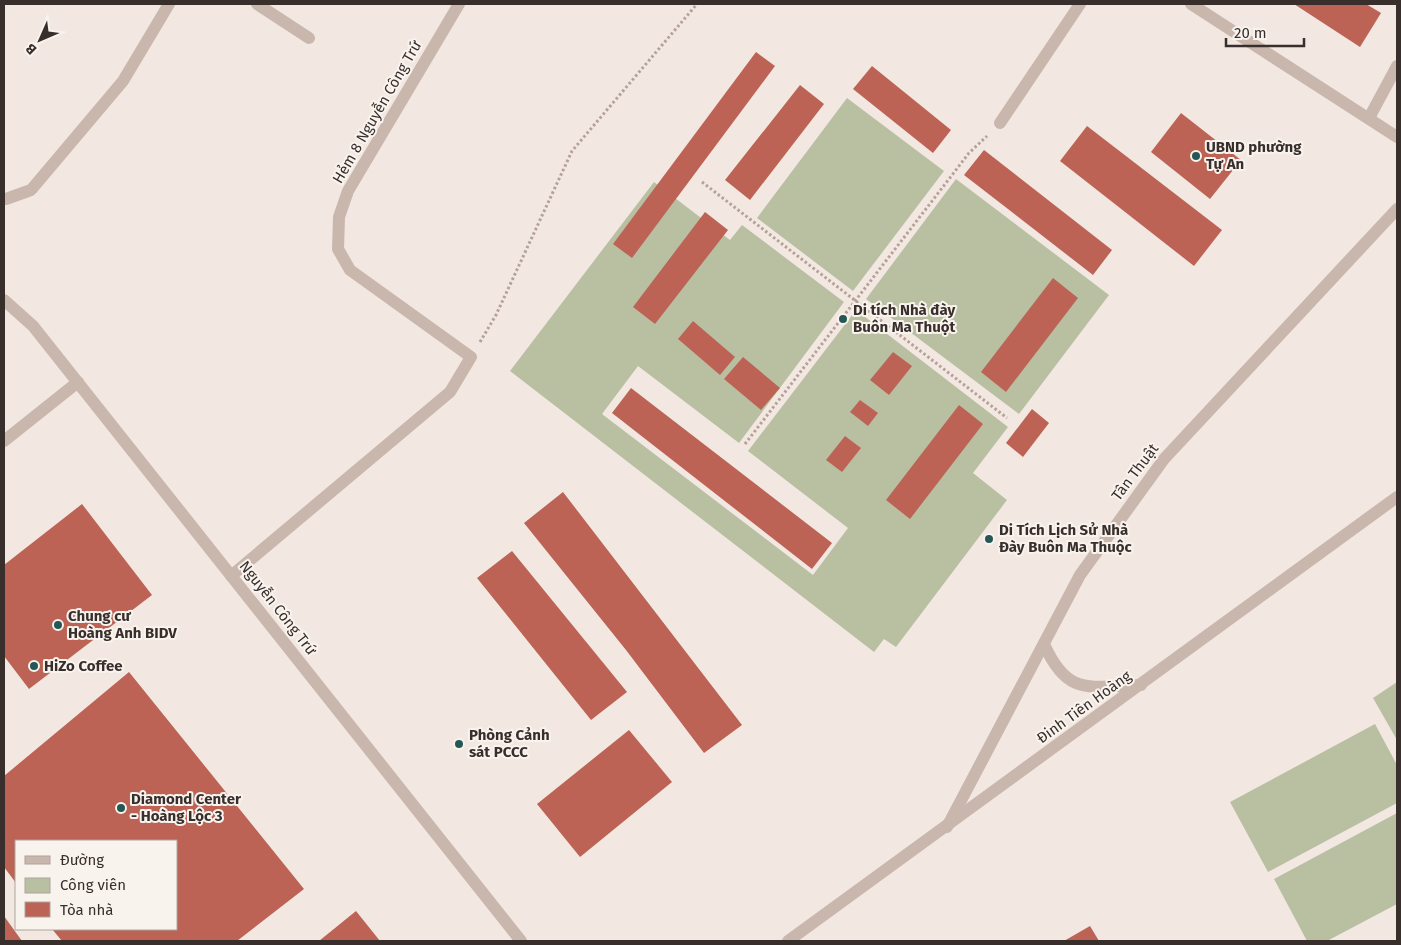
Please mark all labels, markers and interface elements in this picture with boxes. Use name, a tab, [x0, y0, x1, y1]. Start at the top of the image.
north arrow	[15, 15, 65, 65]
scale bar	[1226, 15, 1304, 47]
text: 20 m	[1234, 24, 1267, 42]
street label: Hẻm 8 Nguyễn Công Trứ	[329, 37, 426, 187]
text: B	[22, 40, 40, 58]
place label: UBND phường Tự An	[1206, 138, 1302, 173]
marker: UBND phường Tự An	[1190, 150, 1202, 162]
place label: Di tích Nhà đày Buôn Ma Thuột	[853, 301, 955, 336]
marker: Di tích Nhà đày Buôn Ma Thuột	[837, 313, 849, 325]
street label: Tân Thuật	[1108, 439, 1163, 504]
place label: Di Tích Lịch Sử Nhà Đày Buôn Ma Thuộc	[999, 521, 1133, 556]
marker: Di Tích Lịch Sử Nhà Đày Buôn Ma Thuộc	[983, 533, 995, 545]
street label: Nguyễn Công Trứ	[236, 557, 321, 659]
place label: Chung cư Hoàng Anh BIDV	[68, 607, 177, 642]
marker: Chung cư Hoàng Anh BIDV	[52, 619, 64, 631]
place label: HiZo Coffee	[44, 657, 123, 675]
marker: HiZo Coffee	[28, 660, 40, 672]
street label: Đinh Tiên Hoàng	[1033, 667, 1135, 747]
place label: Phòng Cảnh sát PCCC	[469, 726, 550, 761]
marker: Phòng Cảnh sát PCCC	[453, 738, 465, 750]
place label: Diamond Center - Hoàng Lộc 3	[131, 790, 242, 825]
marker: Diamond Center - Hoàng Lộc 3	[115, 802, 127, 814]
legend	[15, 840, 178, 930]
text: Đường	[60, 851, 104, 869]
text: Công viên	[60, 876, 126, 894]
text: Tòa nhà	[60, 901, 113, 919]

